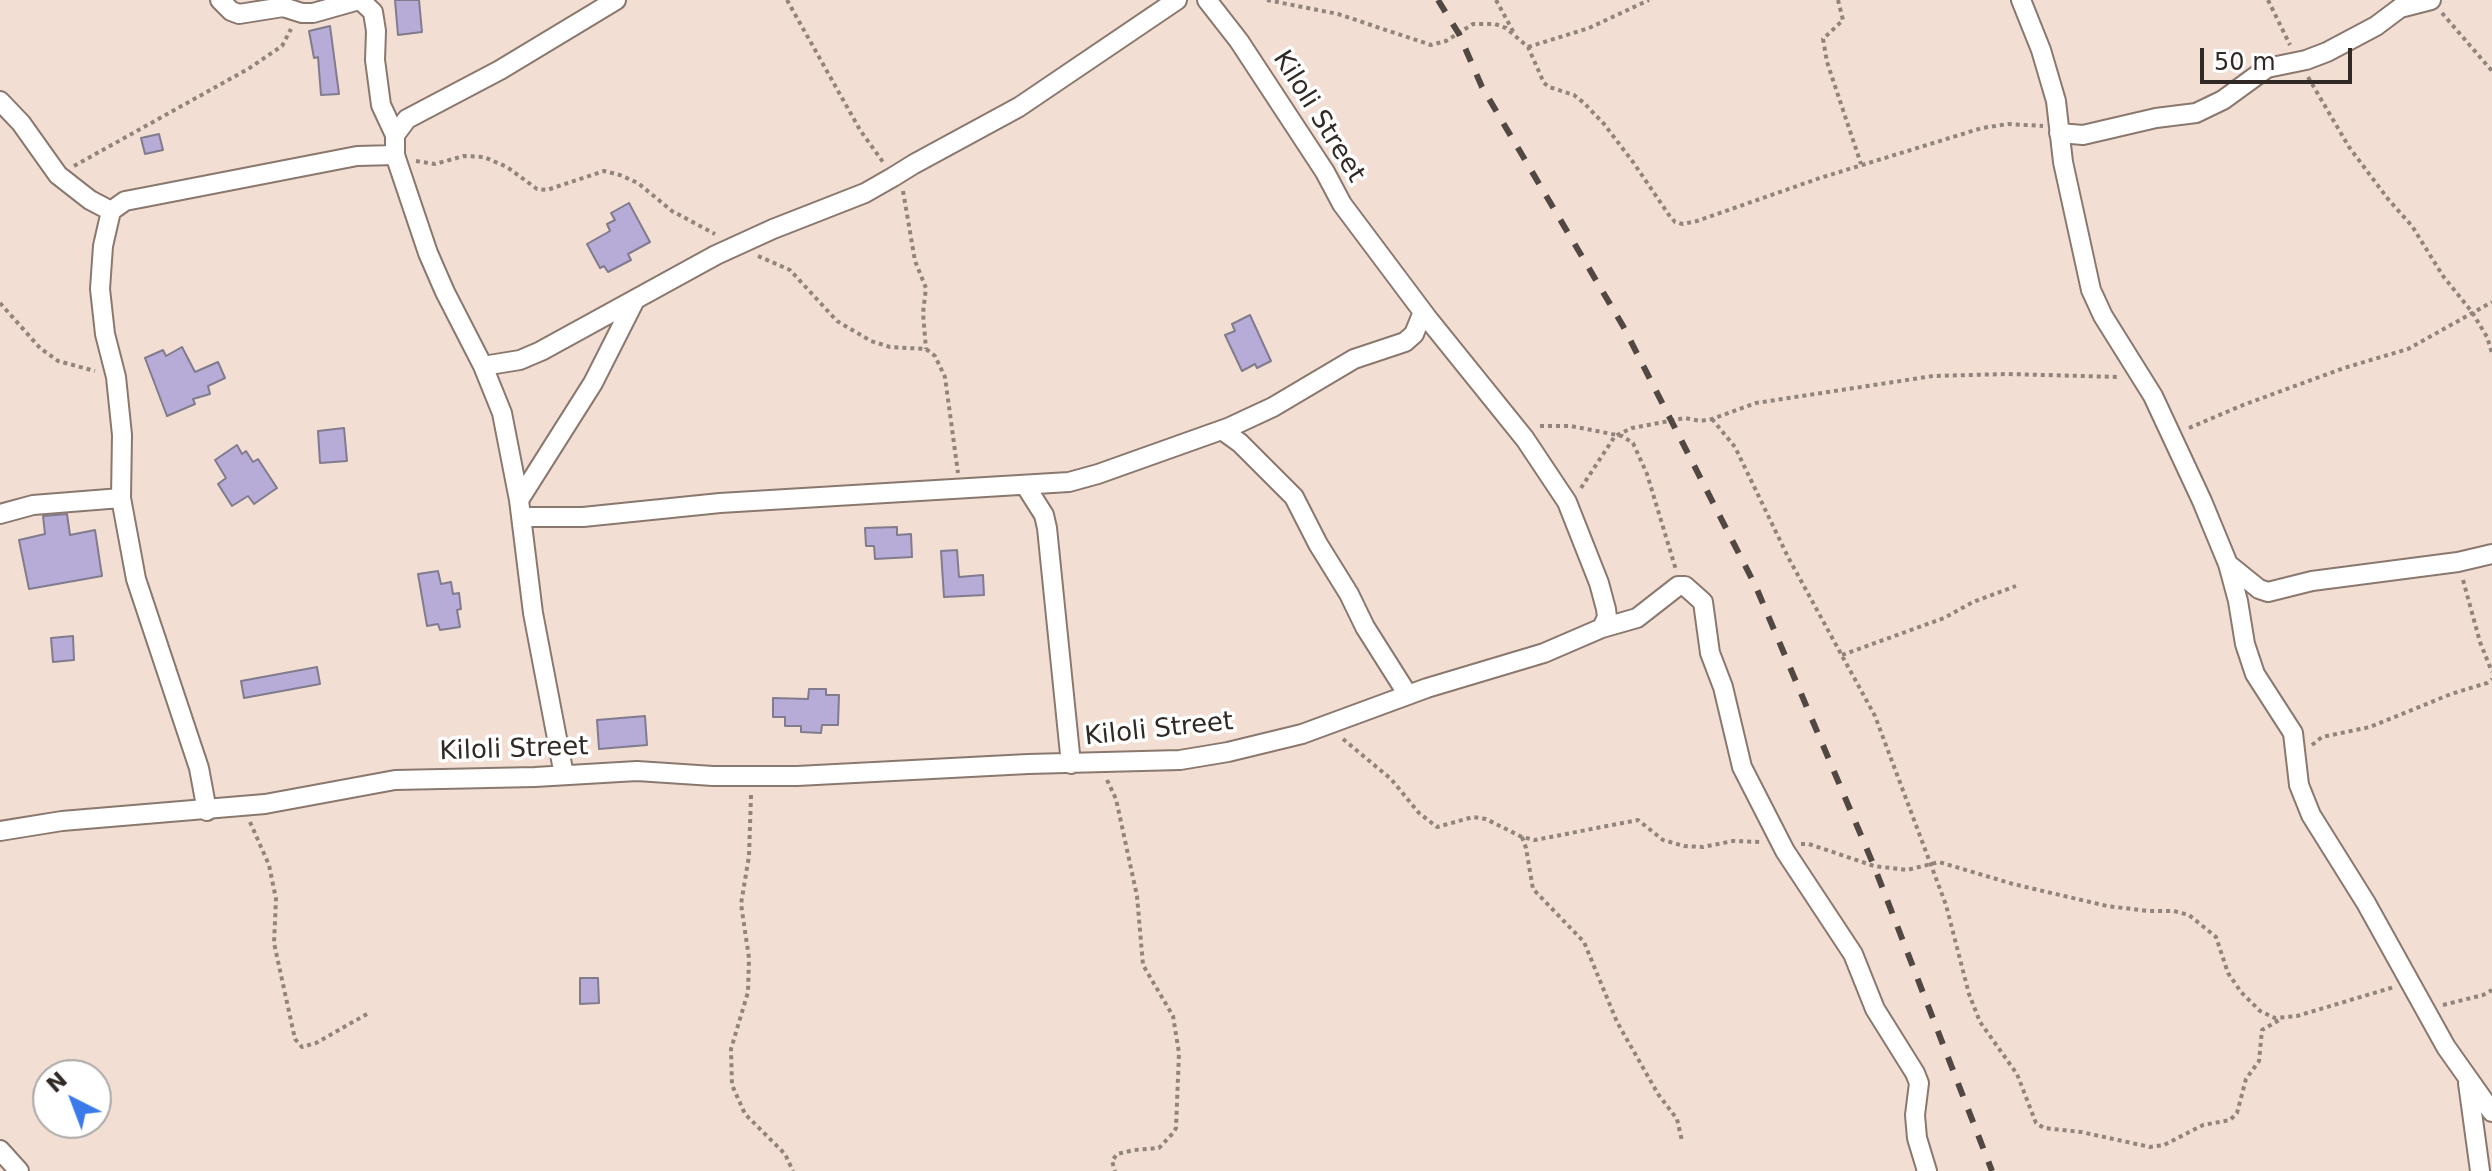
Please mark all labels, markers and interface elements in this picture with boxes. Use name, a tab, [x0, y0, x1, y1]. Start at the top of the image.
scale bar	[2204, 32, 2356, 82]
street label: Kiloli Street	[1265, 46, 1371, 188]
text: 50 m	[2214, 48, 2276, 76]
street label: Kiloli Street	[1083, 707, 1235, 753]
street label: Kiloli Street	[439, 732, 589, 768]
north arrow	[32, 1059, 112, 1139]
text: N	[42, 1067, 72, 1098]

